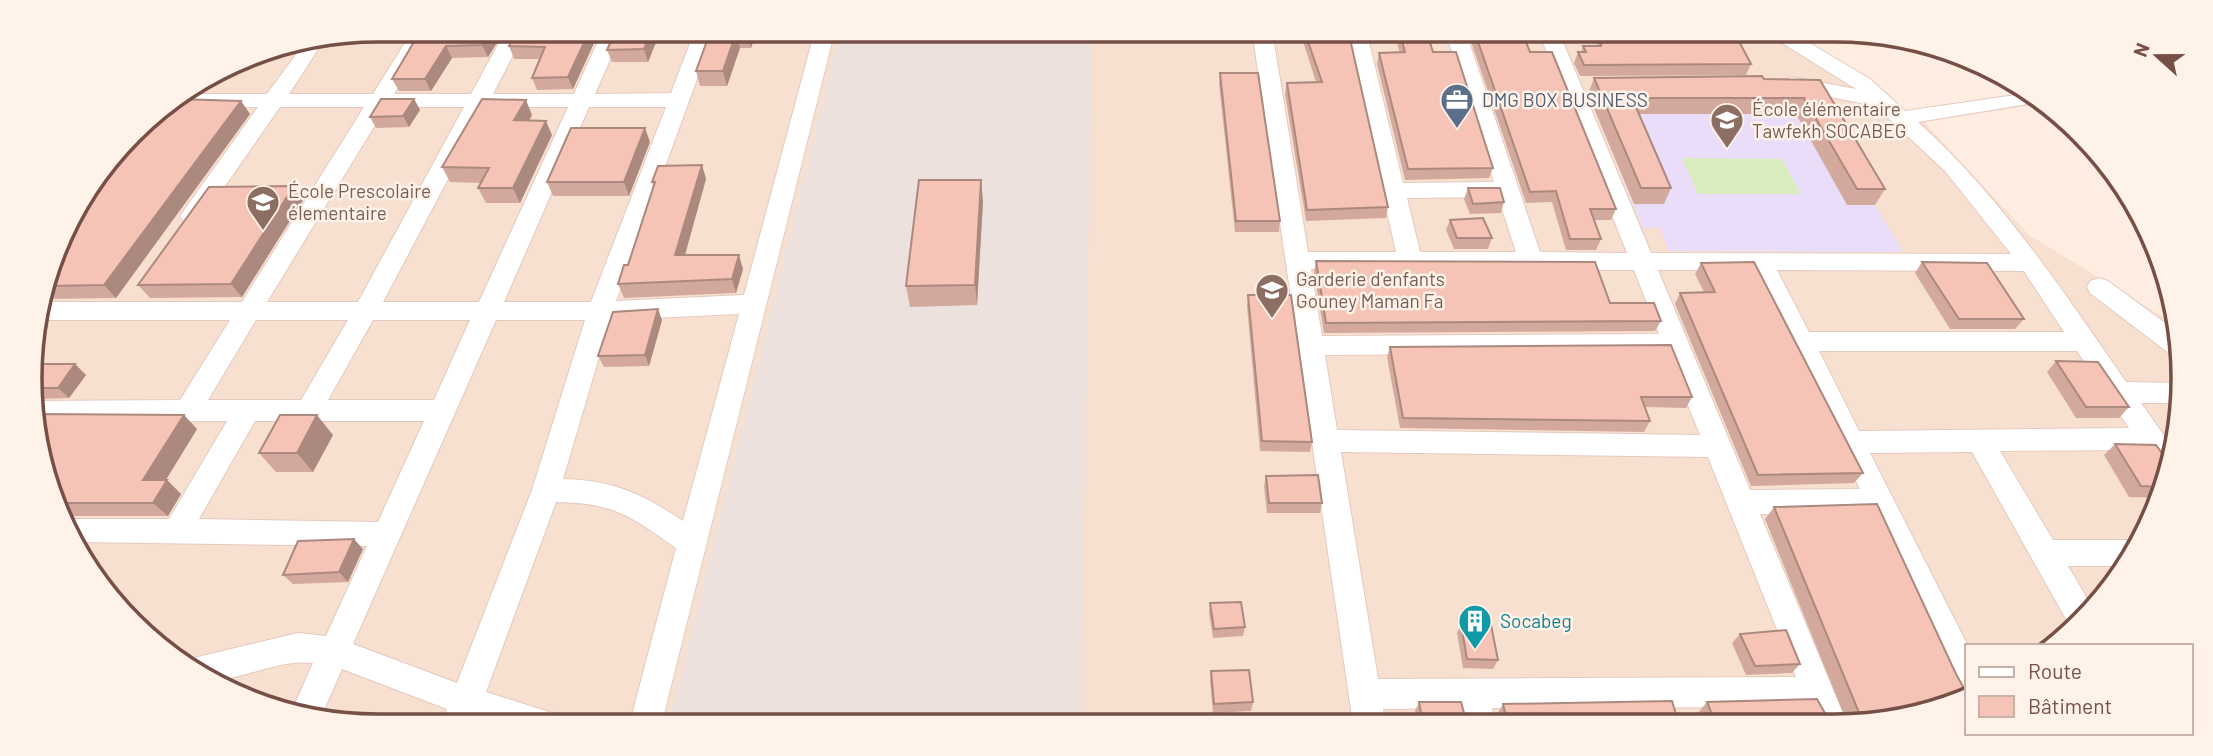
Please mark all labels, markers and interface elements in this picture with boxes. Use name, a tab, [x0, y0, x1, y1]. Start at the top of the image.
north arrow	[2122, 21, 2192, 91]
text: N	[2128, 40, 2154, 60]
office icon: DMG BOX BUSINESS	[1438, 81, 1476, 130]
place label: DMG BOX BUSINESS	[1482, 88, 1648, 111]
place label: École élémentaire Tawfekh SOCABEG	[1752, 97, 1906, 142]
school or university icon: École élémentaire Tawfekh SOCABEG	[1708, 101, 1746, 150]
place label: École Prescolaire élementaire	[288, 179, 431, 224]
school or university icon: École Prescolaire élementaire	[244, 183, 282, 232]
place label: Garderie d'enfants Gouney Maman Fa	[1296, 267, 1445, 312]
school or university icon: Garderie d'enfants Gouney Maman Fa	[1253, 271, 1291, 320]
building icon: Socabeg	[1456, 602, 1494, 651]
place label: Socabeg	[1500, 609, 1572, 632]
legend	[1965, 644, 2192, 735]
text: Route	[2028, 658, 2082, 683]
text: Bâtiment	[2028, 693, 2112, 718]

